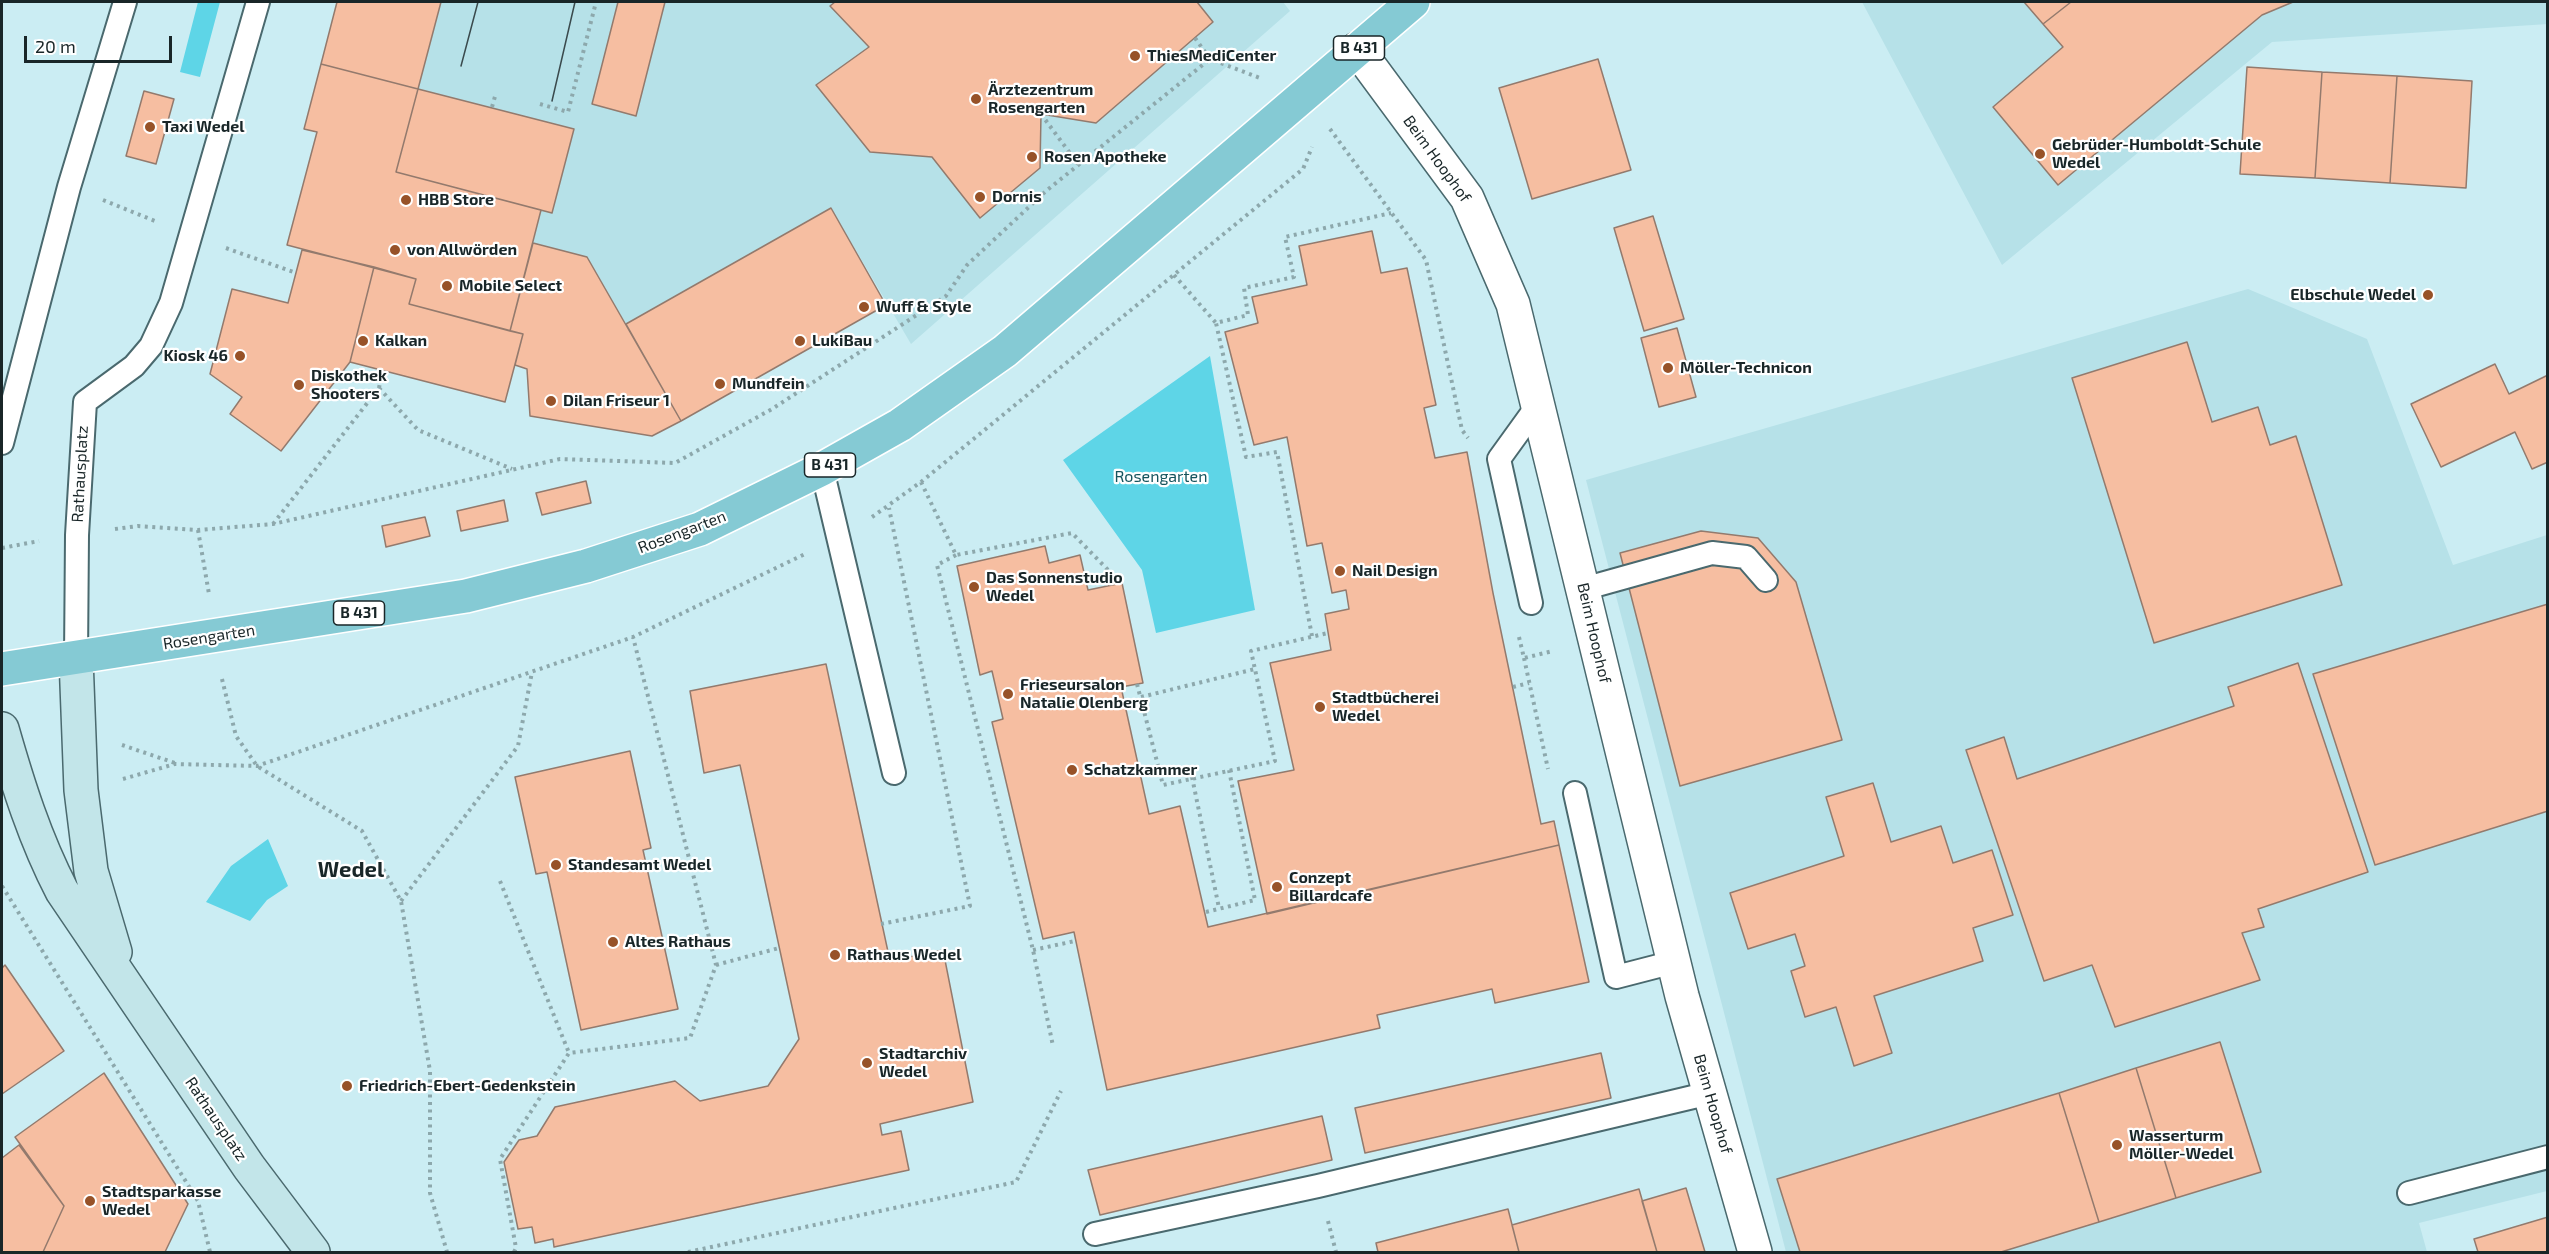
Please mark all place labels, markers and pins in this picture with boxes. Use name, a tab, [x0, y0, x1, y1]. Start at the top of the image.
place label: ThiesMediCenter	[1147, 46, 1276, 66]
marker: ThiesMediCenter	[1128, 49, 1142, 63]
place label: Ärztezentrum Rosengarten	[988, 80, 1093, 118]
marker: Ärztezentrum Rosengarten	[969, 92, 983, 106]
place label: Taxi Wedel	[162, 117, 244, 137]
marker: Taxi Wedel	[143, 120, 157, 134]
place label: Gebrüder-Humboldt-Schule Wedel	[2052, 135, 2261, 173]
place label: Rosen Apotheke	[1044, 147, 1167, 167]
marker: Gebrüder-Humboldt-Schule Wedel	[2033, 147, 2047, 161]
marker: Rosen Apotheke	[1025, 150, 1039, 164]
place label: Dornis	[992, 187, 1042, 207]
place label: HBB Store	[418, 190, 494, 210]
marker: Dornis	[973, 190, 987, 204]
marker: HBB Store	[399, 193, 413, 207]
place label: von Allwörden	[407, 240, 517, 260]
marker: von Allwörden	[388, 243, 402, 257]
place label: Mobile Select	[459, 276, 562, 296]
marker: Mobile Select	[440, 279, 454, 293]
place label: Elbschule Wedel	[2290, 285, 2416, 305]
marker: Elbschule Wedel	[2421, 288, 2435, 302]
place label: Wuff & Style	[876, 297, 971, 317]
marker: Wuff & Style	[857, 300, 871, 314]
place label: Kalkan	[375, 331, 427, 351]
place label: LukiBau	[812, 331, 872, 351]
marker: Kalkan	[356, 334, 370, 348]
marker: LukiBau	[793, 334, 807, 348]
place label: Kiosk 46	[163, 346, 228, 366]
marker: Kiosk 46	[233, 349, 247, 363]
place label: Möller-Technicon	[1680, 358, 1812, 378]
marker: Möller-Technicon	[1661, 361, 1675, 375]
place label: Diskothek Shooters	[311, 366, 387, 404]
place label: Mundfein	[732, 374, 805, 394]
marker: Mundfein	[713, 377, 727, 391]
marker: Diskothek Shooters	[292, 378, 306, 392]
place label: Dilan Friseur 1	[563, 391, 670, 411]
marker: Dilan Friseur 1	[544, 394, 558, 408]
place label: Nail Design	[1352, 561, 1438, 581]
marker: Nail Design	[1333, 564, 1347, 578]
place label: Das Sonnenstudio Wedel	[986, 568, 1123, 606]
marker: Das Sonnenstudio Wedel	[967, 580, 981, 594]
place label: Frieseursalon Natalie Olenberg	[1020, 675, 1148, 713]
marker: Frieseursalon Natalie Olenberg	[1001, 687, 1015, 701]
place label: Stadtbücherei Wedel	[1332, 688, 1439, 726]
marker: Stadtbücherei Wedel	[1313, 700, 1327, 714]
place label: Schatzkammer	[1084, 760, 1197, 780]
marker: Schatzkammer	[1065, 763, 1079, 777]
place label: Standesamt Wedel	[568, 855, 711, 875]
marker: Standesamt Wedel	[549, 858, 563, 872]
place label: Conzept Billardcafe	[1289, 868, 1372, 906]
marker: Conzept Billardcafe	[1270, 880, 1284, 894]
place label: Altes Rathaus	[625, 932, 731, 952]
marker: Altes Rathaus	[606, 935, 620, 949]
place label: Rathaus Wedel	[847, 945, 961, 965]
marker: Rathaus Wedel	[828, 948, 842, 962]
place label: Stadtarchiv Wedel	[879, 1044, 967, 1082]
marker: Stadtarchiv Wedel	[860, 1056, 874, 1070]
place label: Friedrich-Ebert-Gedenkstein	[359, 1076, 576, 1096]
marker: Friedrich-Ebert-Gedenkstein	[340, 1079, 354, 1093]
place label: Wasserturm Möller-Wedel	[2129, 1126, 2234, 1164]
marker: Wasserturm Möller-Wedel	[2110, 1138, 2124, 1152]
place label: Stadtsparkasse Wedel	[102, 1182, 221, 1220]
marker: Stadtsparkasse Wedel	[83, 1194, 97, 1208]

